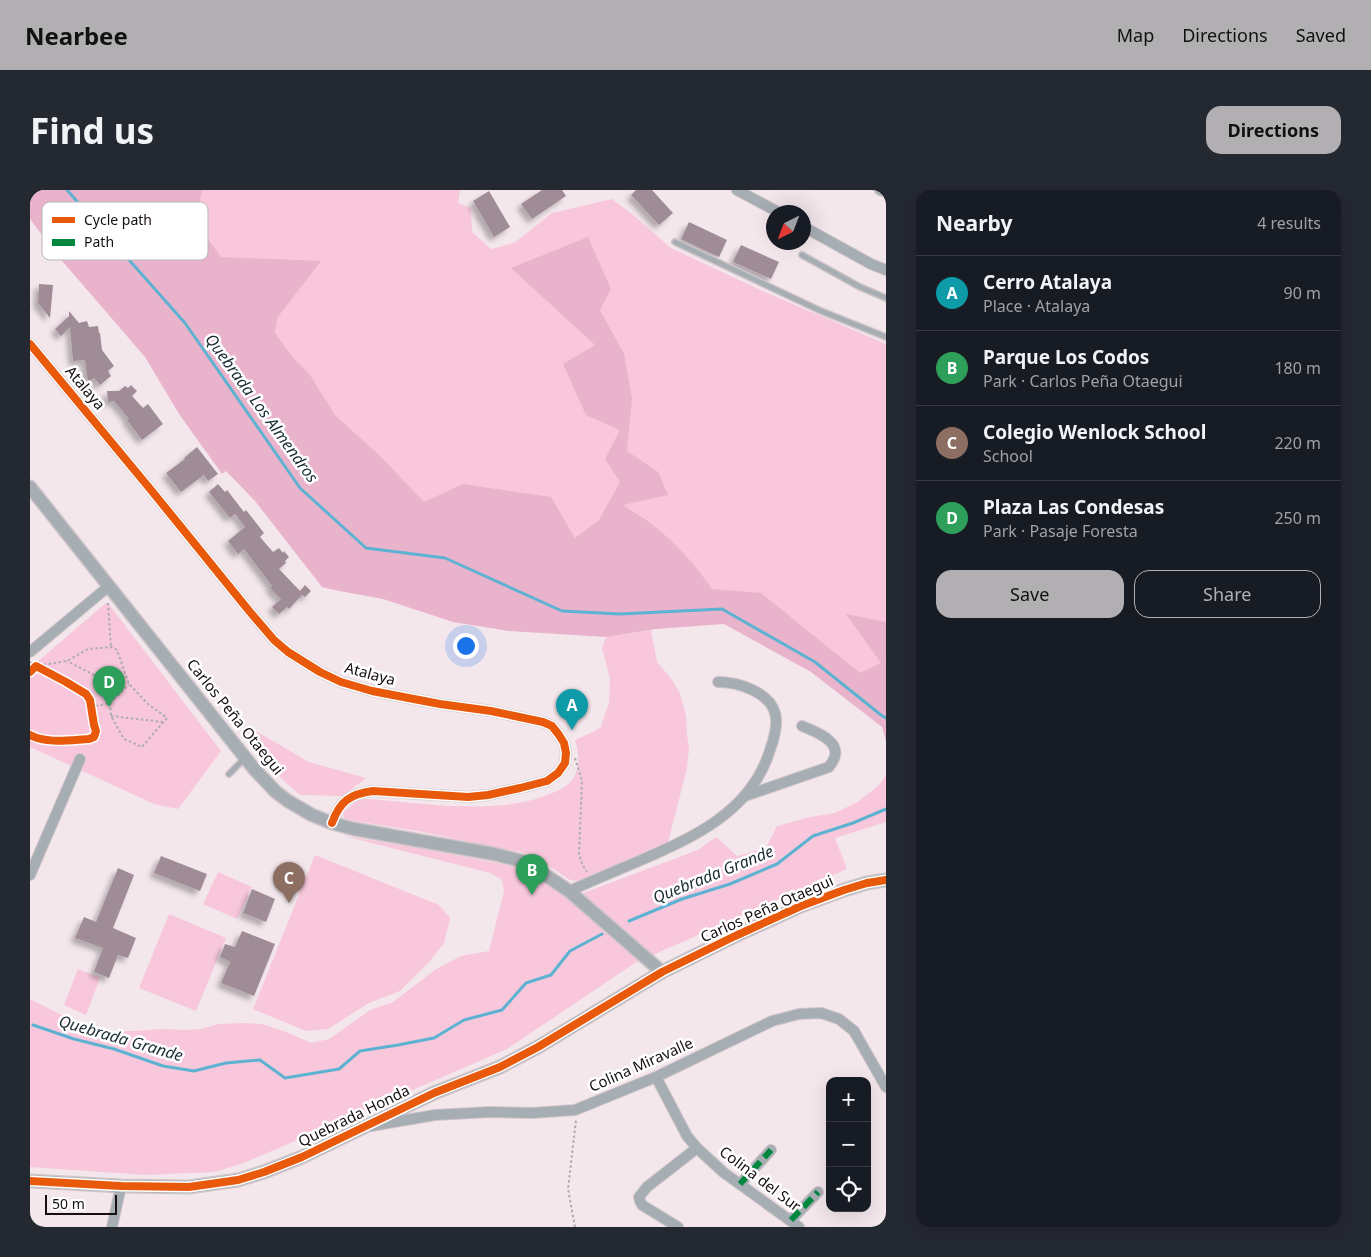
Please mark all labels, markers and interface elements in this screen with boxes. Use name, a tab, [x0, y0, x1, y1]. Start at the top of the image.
text: Nearbee	[25, 19, 128, 52]
text: Map	[1117, 23, 1154, 47]
text: Directions	[1182, 23, 1268, 47]
text: Saved	[1296, 23, 1346, 47]
button: Directions	[1206, 106, 1341, 154]
text: Find us	[30, 107, 154, 154]
legend	[42, 202, 208, 260]
north arrow	[766, 205, 811, 250]
text: Nearby	[936, 209, 1012, 237]
text: Cycle path	[84, 210, 152, 229]
text: 4 results	[1257, 212, 1321, 234]
text: Path	[84, 232, 114, 251]
text: Cerro Atalaya	[983, 269, 1112, 295]
text: A	[946, 282, 958, 304]
text: 90 m	[1284, 282, 1321, 304]
text: Place · Atalaya	[983, 295, 1090, 317]
water label: Quebrada Los Almendros	[200, 329, 324, 487]
text: Parque Los Codos	[983, 344, 1149, 370]
text: B	[947, 357, 957, 379]
text: 180 m	[1274, 357, 1321, 379]
street label: Atalaya	[61, 361, 110, 414]
text: Park · Carlos Peña Otaegui	[983, 370, 1183, 392]
text: Colegio Wenlock School	[983, 419, 1206, 445]
text: C	[947, 432, 957, 454]
text: 220 m	[1274, 432, 1321, 454]
text: School	[983, 445, 1033, 467]
text: Plaza Las Condesas	[983, 494, 1164, 520]
text: D	[946, 507, 958, 529]
text: 250 m	[1274, 507, 1321, 529]
text: Park · Pasaje Foresta	[983, 520, 1138, 542]
button: Save	[936, 570, 1124, 618]
button: Share	[1134, 570, 1321, 618]
your location	[453, 633, 479, 659]
street label: Carlos Peña Otaegui	[183, 654, 289, 778]
street label: Atalaya	[343, 657, 398, 689]
pin: D	[93, 666, 125, 707]
pin: A	[556, 689, 588, 730]
water label: Quebrada Grande	[649, 840, 777, 908]
pin: B	[516, 854, 548, 895]
pin: C	[273, 862, 305, 903]
street label: Carlos Peña Otaegui	[697, 870, 836, 946]
water label: Quebrada Grande	[56, 1010, 186, 1066]
street label: Colina Miravalle	[585, 1032, 696, 1096]
map controls	[826, 1077, 871, 1212]
button: +	[826, 1077, 871, 1122]
street label: Quebrada Honda	[295, 1079, 413, 1151]
button: −	[826, 1122, 871, 1167]
street label: Colina del Sur	[716, 1141, 805, 1215]
button: locate	[826, 1167, 871, 1212]
scale bar	[45, 1192, 118, 1215]
text: 50 m	[52, 1194, 85, 1213]

